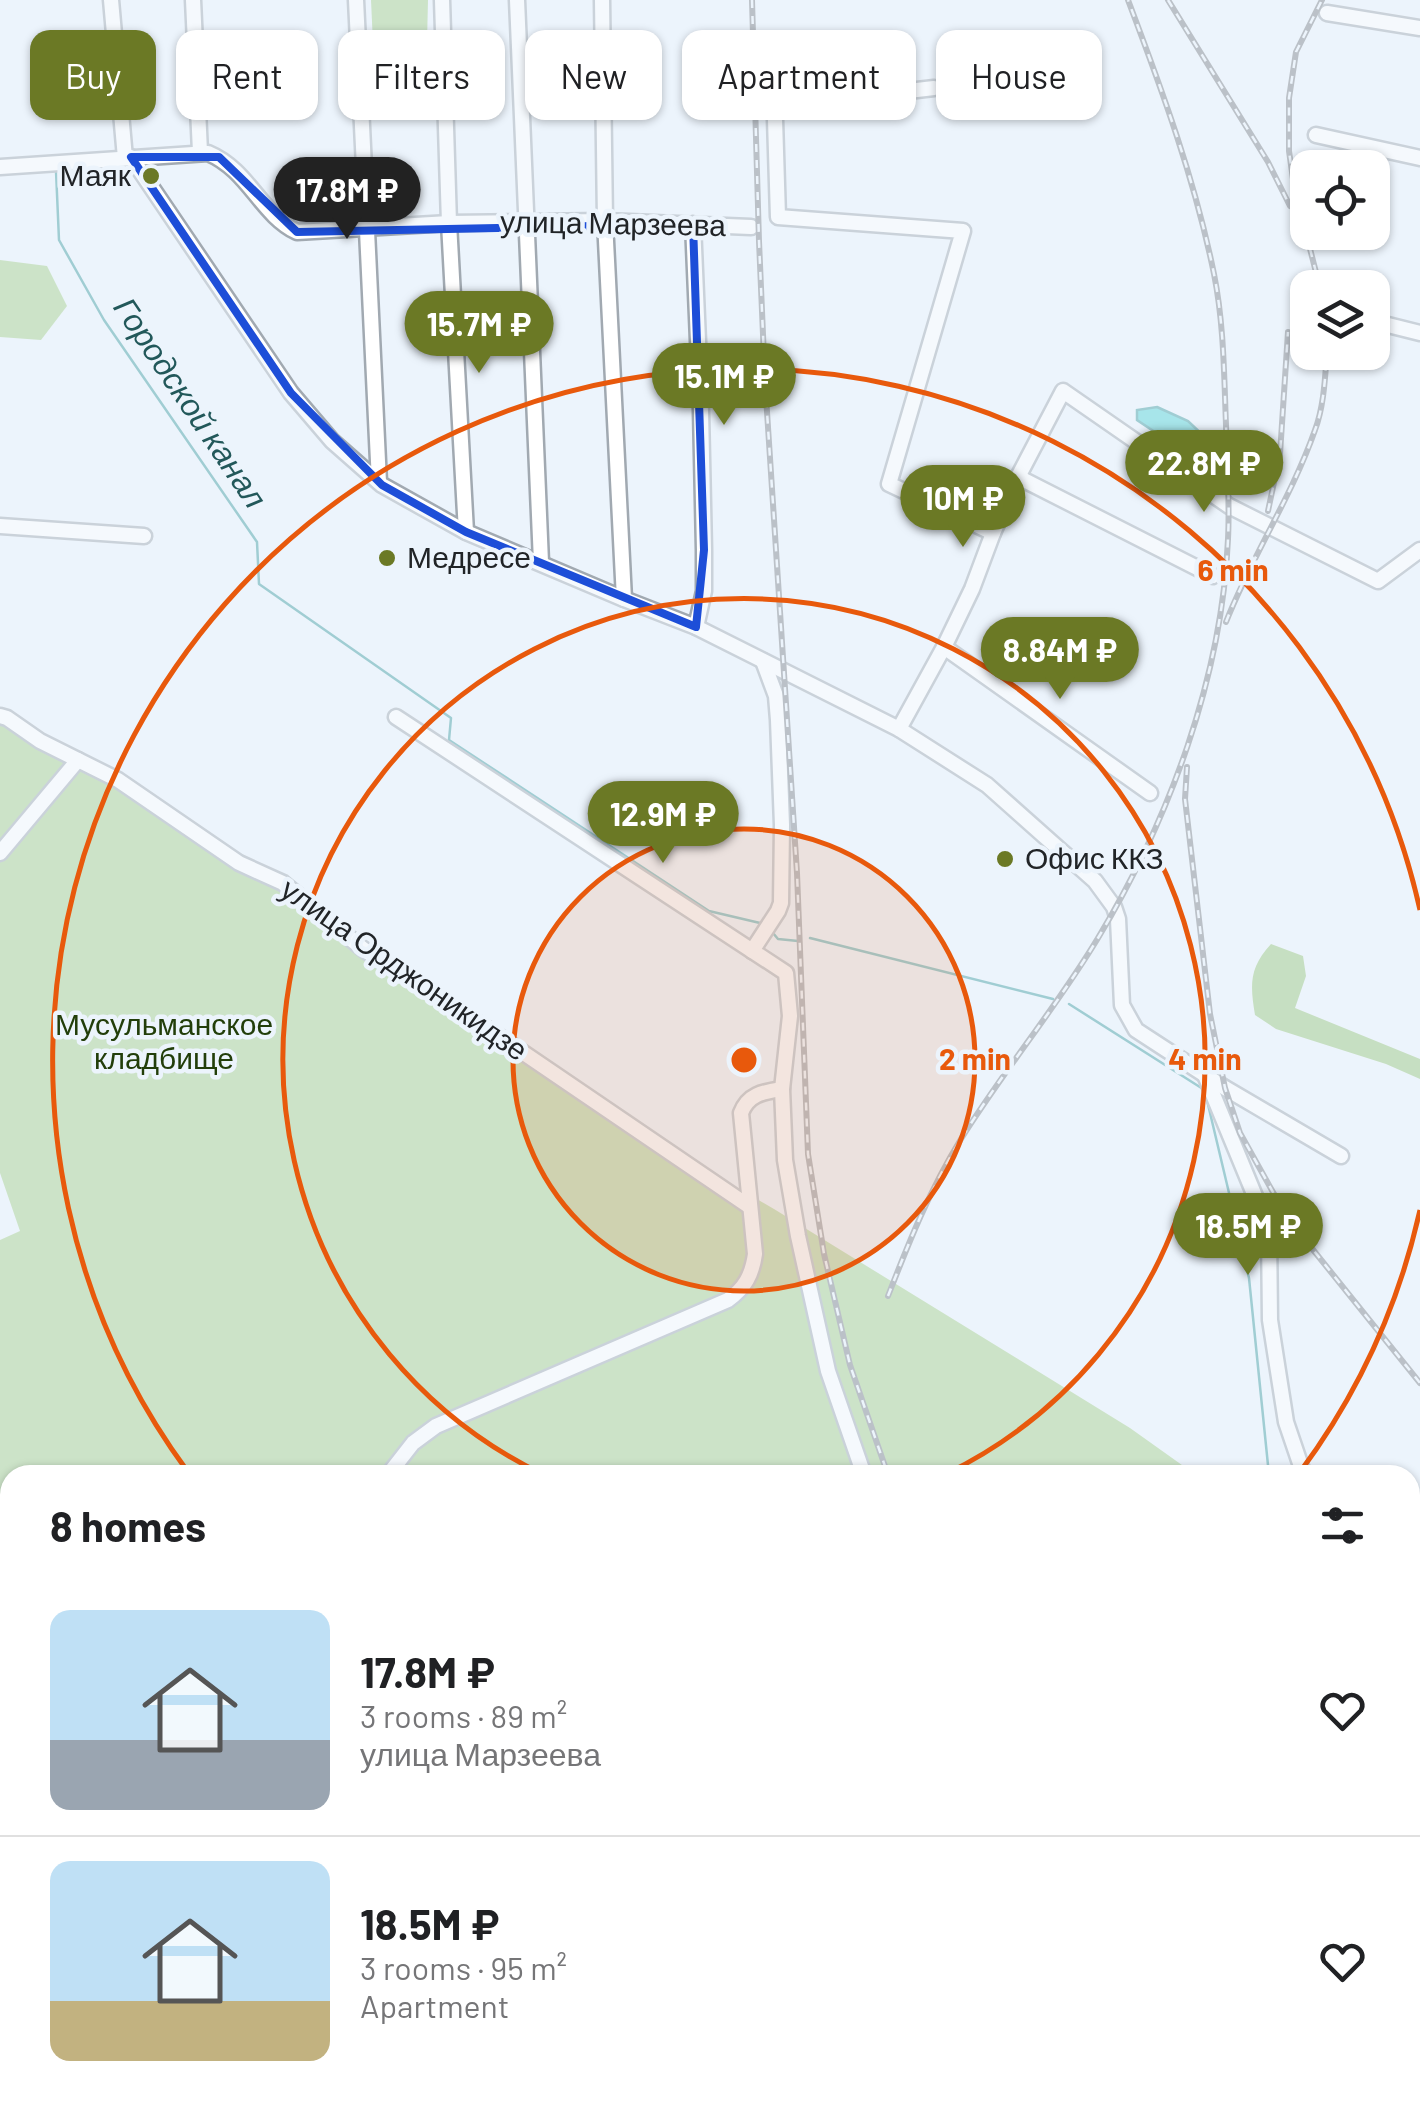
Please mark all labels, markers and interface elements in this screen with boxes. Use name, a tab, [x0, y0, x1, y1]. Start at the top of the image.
chip: Buy	[30, 30, 156, 120]
chip: Rent	[176, 30, 318, 120]
chip: Filters	[338, 30, 505, 120]
chip: New	[525, 30, 662, 120]
chip: Apartment	[682, 30, 916, 120]
chip: House	[936, 30, 1102, 120]
map controls	[1290, 150, 1390, 370]
button: locate	[1290, 150, 1390, 250]
place label: Маяк	[60, 156, 132, 192]
pin: 17.8M ₽	[255, 157, 439, 242]
marker: Маяк	[140, 165, 162, 187]
text: 17.8M ₽	[296, 170, 398, 208]
street label: улица Марзеева	[500, 202, 727, 242]
button: layers	[1290, 270, 1390, 370]
water label: Городской канал	[106, 289, 276, 515]
pin: 15.7M ₽	[387, 291, 571, 376]
text: 15.7M ₽	[427, 304, 531, 342]
pin: 15.1M ₽	[632, 343, 816, 428]
text: 15.1M ₽	[674, 356, 774, 394]
pin: 22.8M ₽	[1112, 430, 1296, 515]
text: 22.8M ₽	[1147, 443, 1261, 481]
pin: 10M ₽	[893, 465, 1033, 550]
text: 10M ₽	[922, 478, 1004, 516]
place label: Медресе	[407, 538, 531, 574]
marker: Медресе	[376, 547, 398, 569]
text: 6 min	[1197, 551, 1269, 587]
pin: 8.84M ₽	[968, 617, 1152, 702]
text: 8.84M ₽	[1003, 630, 1117, 668]
pin: 12.9M ₽	[571, 781, 755, 866]
text: 12.9M ₽	[610, 794, 716, 832]
place label: Офис ККЗ	[1025, 839, 1164, 875]
marker: Офис ККЗ	[994, 848, 1016, 870]
street label: улица Орджоникидзе	[275, 870, 535, 1067]
park label: Мусульманское кладбище	[55, 1005, 273, 1075]
text: 2 min	[939, 1040, 1011, 1076]
text: 4 min	[1168, 1040, 1242, 1076]
centre of rings	[726, 1042, 762, 1078]
pin: 18.5M ₽	[1156, 1193, 1340, 1278]
text: 18.5M ₽	[1195, 1206, 1301, 1244]
icon: filters	[1315, 1498, 1370, 1553]
text: 8 homes	[50, 1500, 206, 1550]
text: 17.8M ₽	[360, 1646, 495, 1696]
icon: home	[130, 1650, 250, 1770]
icon: heart	[1315, 1683, 1370, 1738]
text: 3 rooms · 89 m²	[360, 1696, 567, 1734]
text: улица Марзеева	[360, 1734, 601, 1772]
text: 18.5M ₽	[360, 1898, 499, 1948]
icon: home	[130, 1901, 250, 2021]
icon: heart	[1315, 1934, 1370, 1989]
text: 3 rooms · 95 m²	[360, 1948, 567, 1986]
text: Apartment	[360, 1986, 509, 2024]

